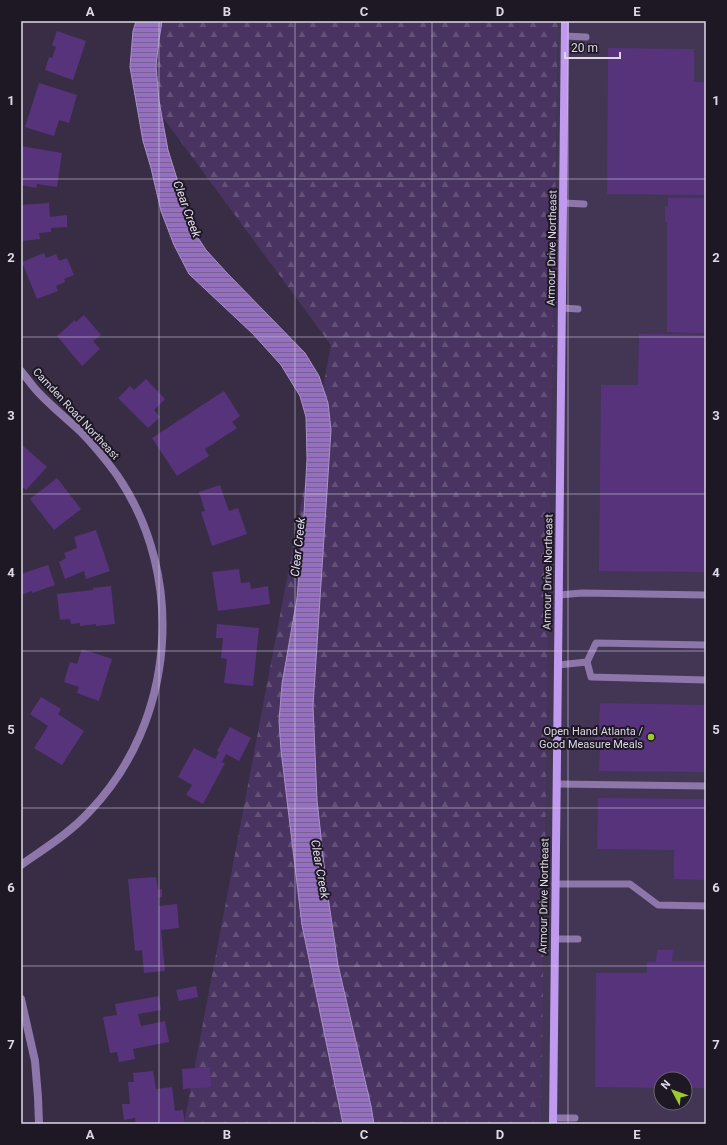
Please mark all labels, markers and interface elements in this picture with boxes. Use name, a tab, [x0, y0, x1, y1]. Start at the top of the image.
text: A	[86, 4, 95, 19]
text: B	[223, 4, 231, 19]
text: C	[360, 4, 369, 19]
text: D	[496, 4, 504, 19]
text: E	[633, 4, 641, 19]
scale bar	[565, 34, 620, 60]
text: 20 m	[571, 41, 598, 55]
text: 1	[7, 93, 15, 108]
text: 1	[712, 93, 720, 108]
water label: Clear Creek	[170, 179, 204, 240]
street label: Armour Drive Northeast	[544, 190, 560, 306]
text: 2	[7, 250, 15, 265]
text: 2	[712, 250, 720, 265]
street label: Camden Road Northeast	[30, 366, 122, 463]
text: 3	[7, 408, 15, 423]
text: 3	[712, 408, 720, 423]
street label: Armour Drive Northeast	[540, 514, 556, 630]
water label: Clear Creek	[288, 516, 308, 577]
text: 4	[7, 565, 15, 580]
text: 4	[712, 565, 720, 580]
text: 5	[7, 722, 15, 737]
text: 5	[712, 722, 720, 737]
place label: Open Hand Atlanta / Good Measure Meals	[539, 725, 643, 751]
marker: Open Hand Atlanta / Good Measure Meals	[646, 732, 656, 742]
street label: Armour Drive Northeast	[536, 838, 552, 954]
water label: Clear Creek	[308, 839, 332, 901]
text: 6	[7, 880, 15, 895]
text: 6	[712, 880, 720, 895]
text: 7	[7, 1037, 15, 1052]
text: 7	[712, 1037, 720, 1052]
north arrow	[653, 1071, 693, 1111]
text: N	[658, 1077, 673, 1092]
text: A	[86, 1127, 95, 1142]
text: B	[223, 1127, 231, 1142]
text: C	[360, 1127, 369, 1142]
text: D	[496, 1127, 504, 1142]
text: E	[633, 1127, 641, 1142]

